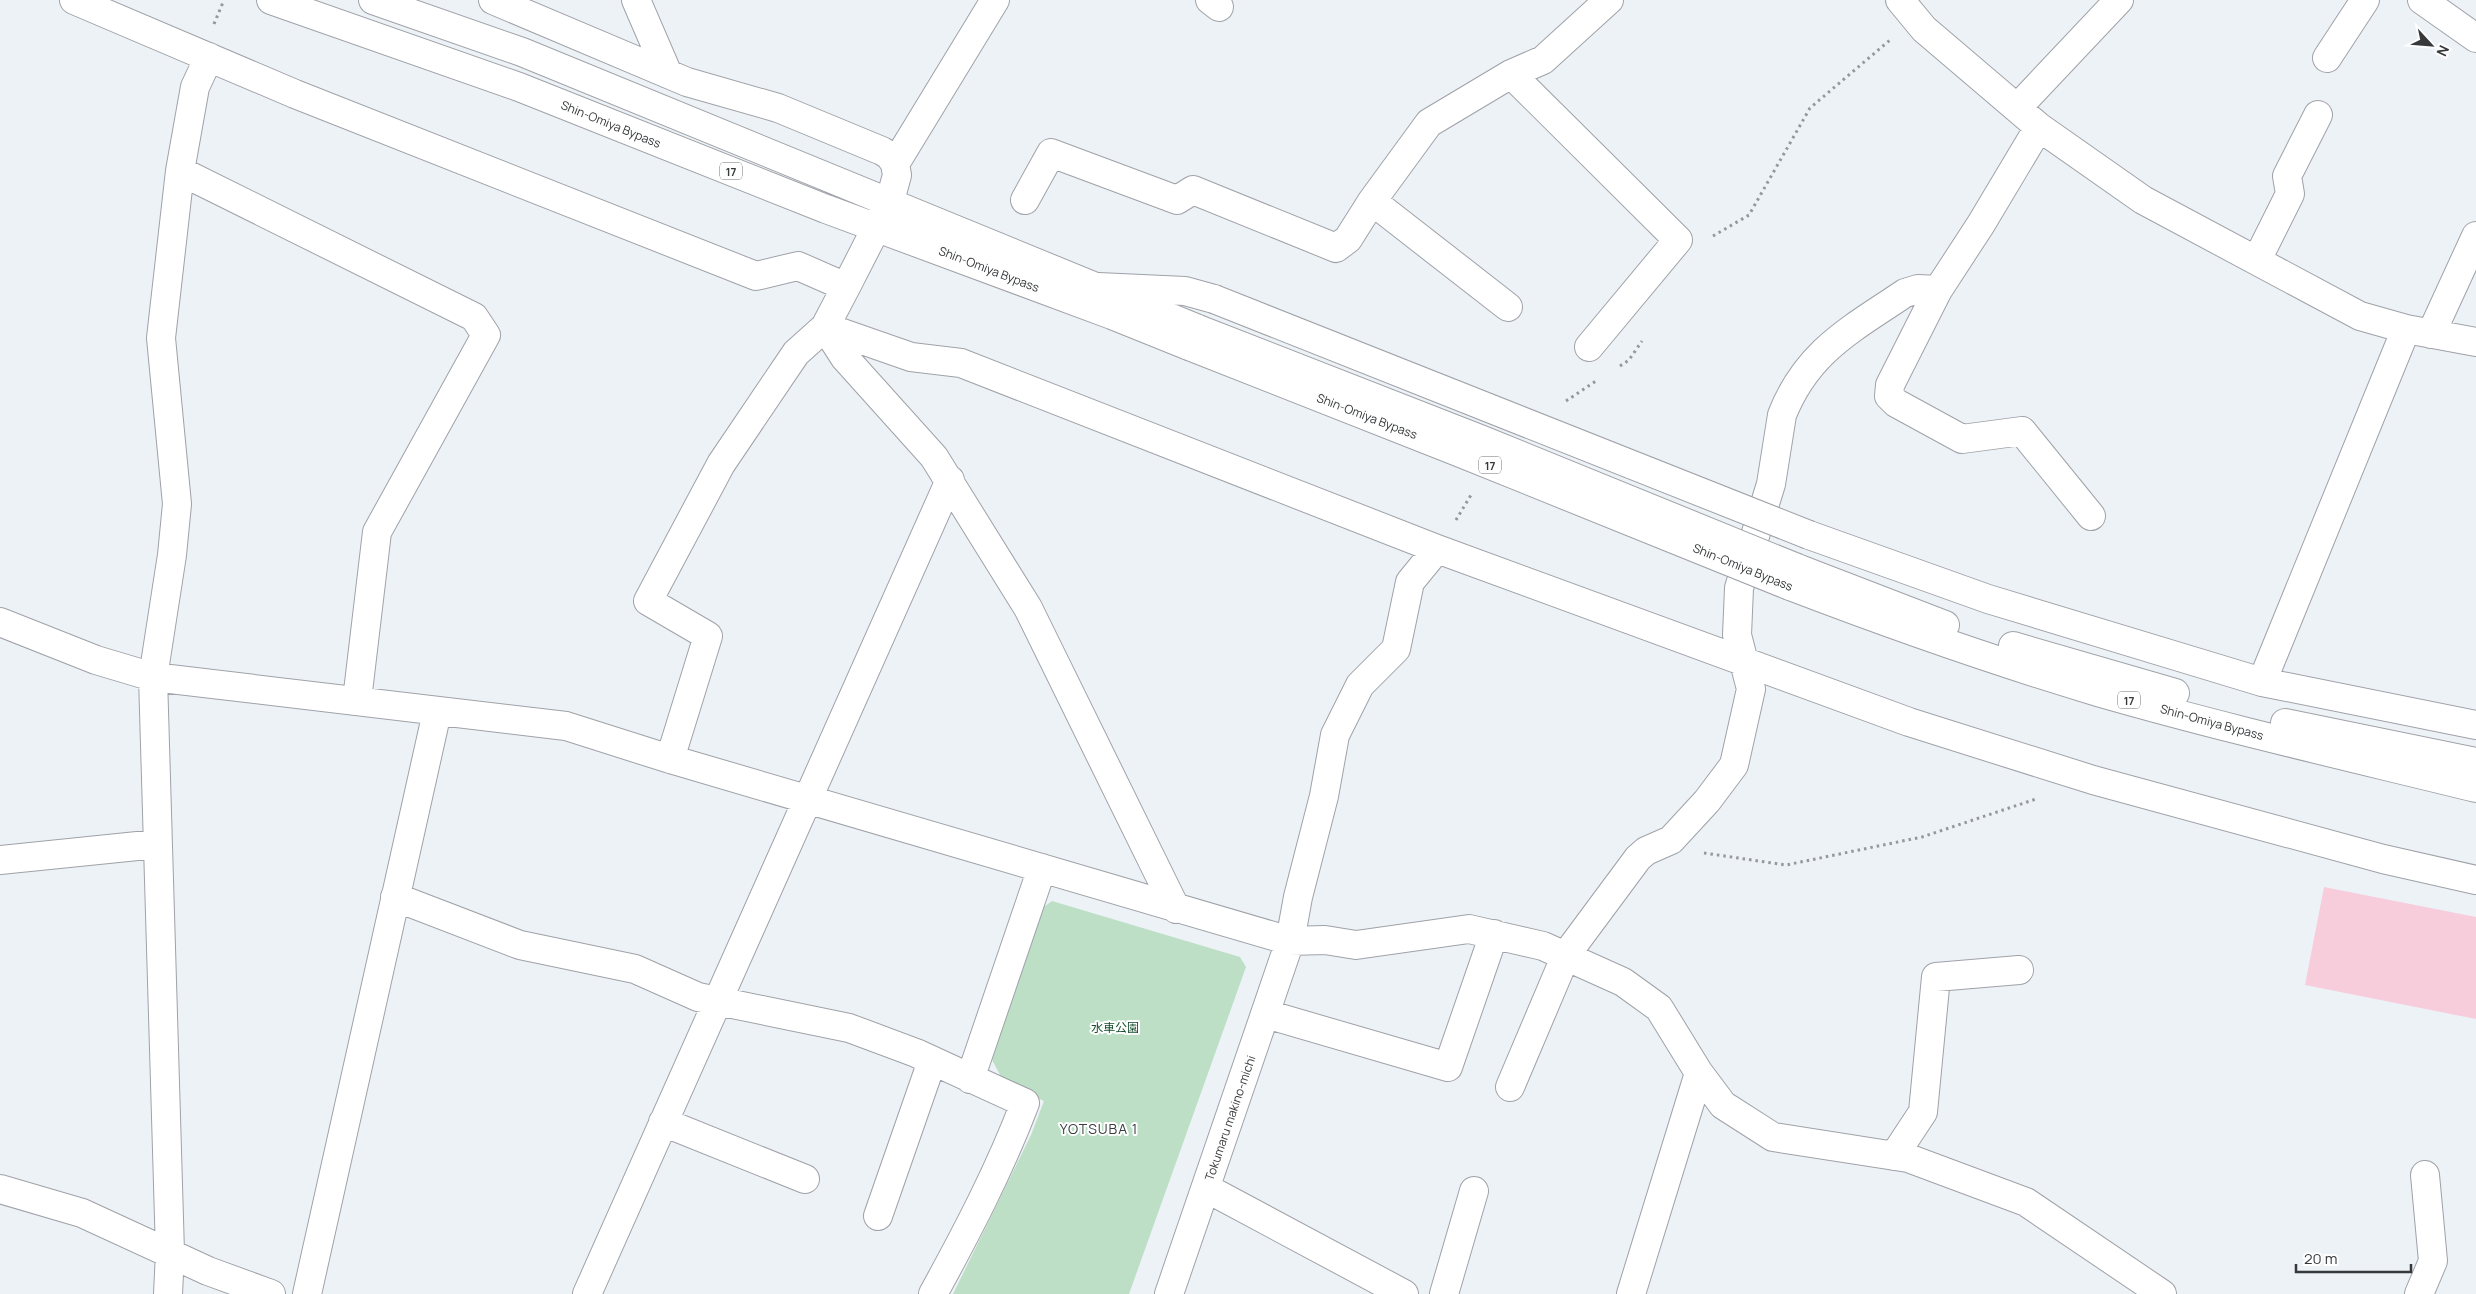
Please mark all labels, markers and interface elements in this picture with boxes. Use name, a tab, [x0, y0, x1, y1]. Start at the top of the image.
north arrow	[2406, 20, 2456, 70]
text: N	[2432, 42, 2454, 60]
street label: Shin-Omiya Bypass	[559, 96, 663, 152]
road number: 17	[720, 162, 742, 180]
street label: Shin-Omiya Bypass	[936, 242, 1042, 296]
street label: Shin-Omiya Bypass	[1314, 389, 1420, 443]
road number: 17	[1479, 456, 1501, 474]
street label: Shin-Omiya Bypass	[1691, 539, 1795, 595]
road number: 17	[2118, 692, 2140, 708]
street label: Shin-Omiya Bypass	[2158, 700, 2266, 744]
park label: 水車公園	[1091, 1019, 1139, 1036]
street label: Tokumaru makino-michi	[1201, 1053, 1259, 1183]
district label: YOTSUBA 1	[1060, 1119, 1138, 1138]
scale bar	[2296, 1242, 2411, 1274]
text: 20 m	[2304, 1248, 2337, 1269]

